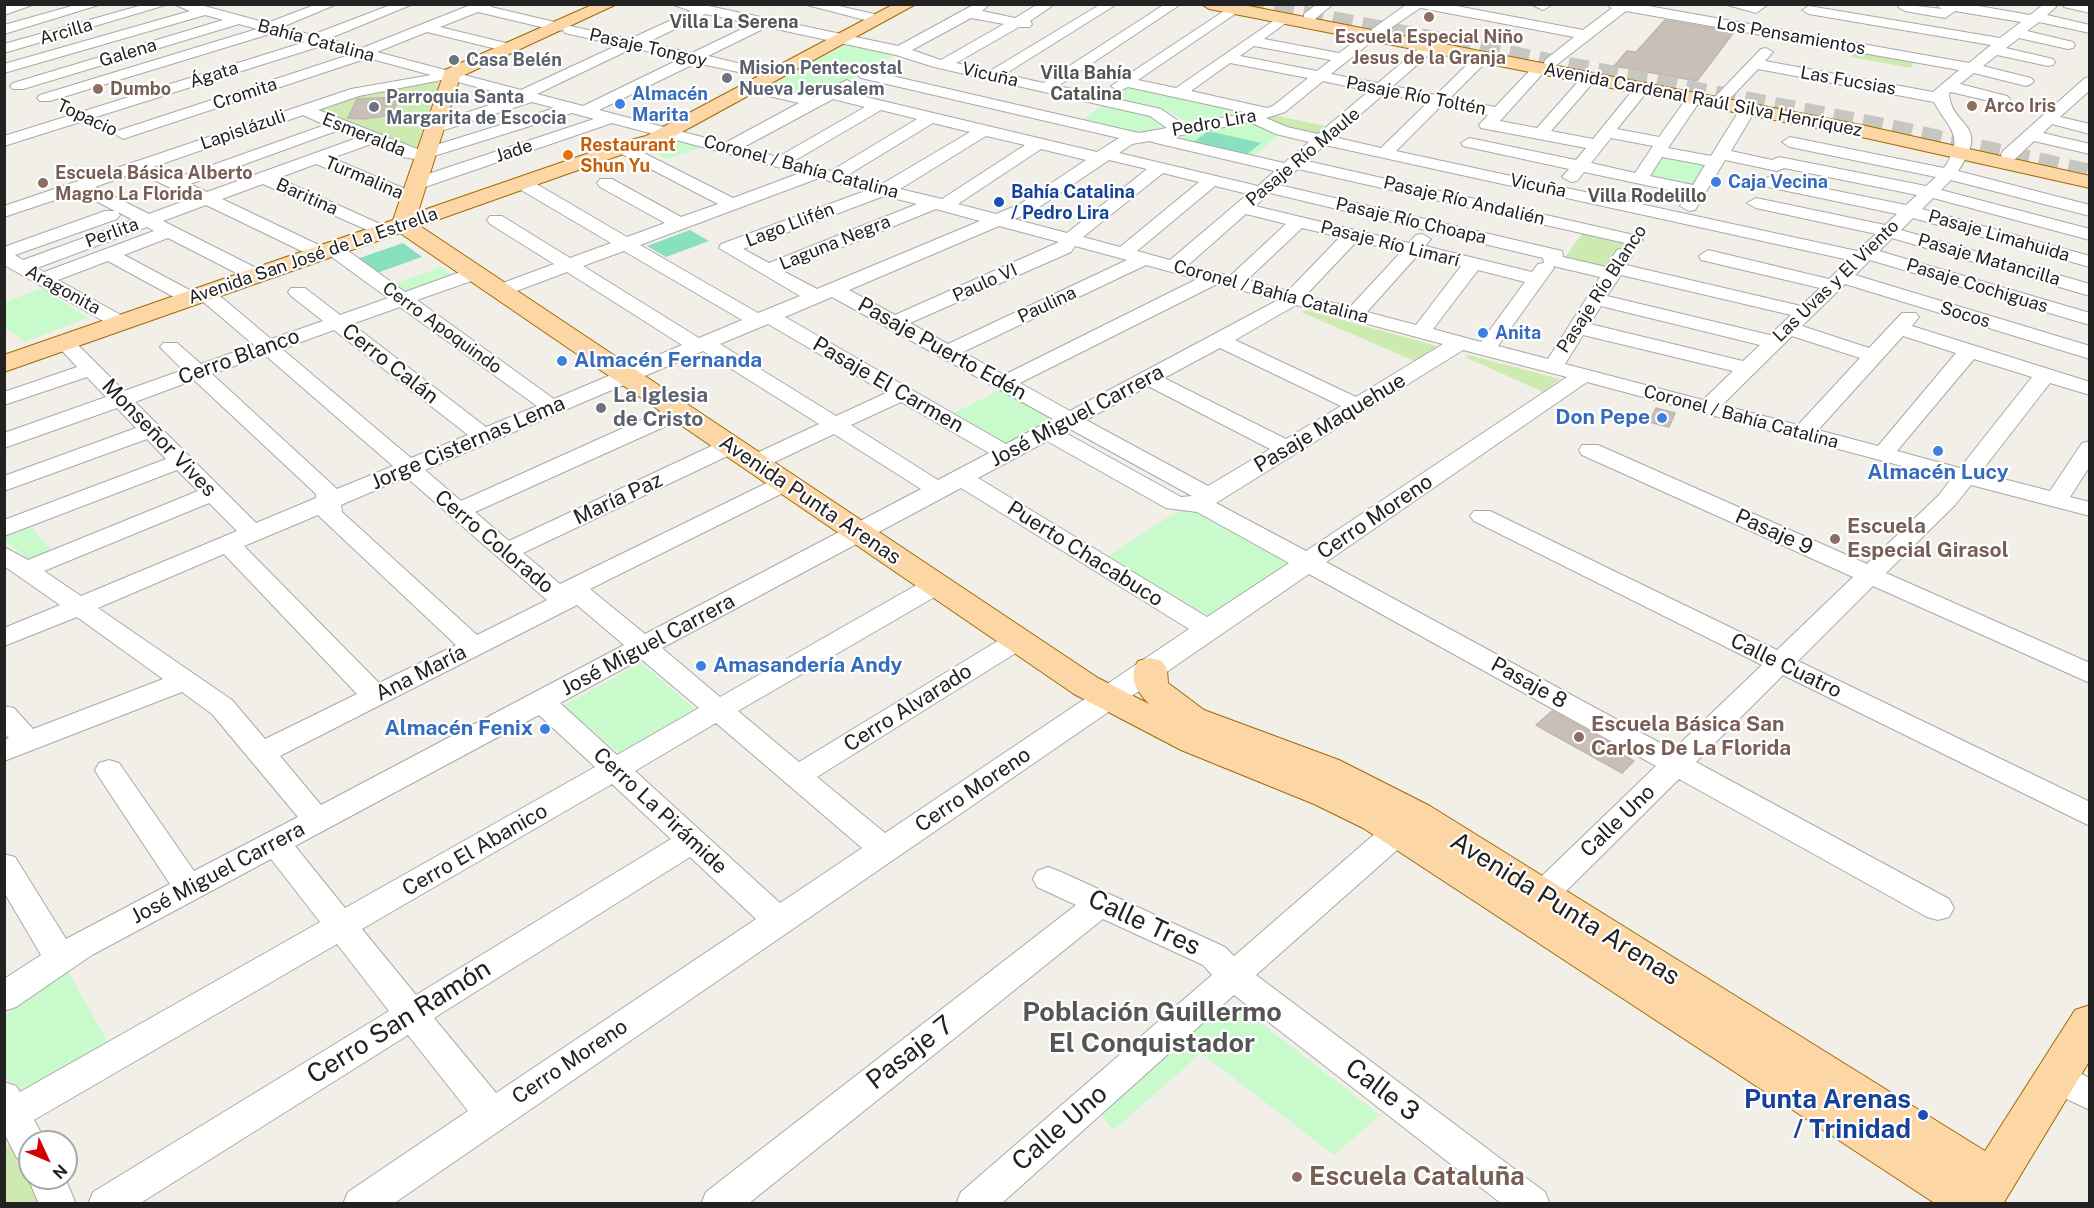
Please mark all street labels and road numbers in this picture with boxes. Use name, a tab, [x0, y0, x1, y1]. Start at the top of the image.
street label: Los Pensamientos	[1715, 12, 1867, 60]
street label: Arcilla	[37, 14, 95, 50]
street label: Bahía Catalina	[255, 15, 377, 67]
street label: Pasaje Tongoy	[587, 24, 709, 72]
street label: Galena	[97, 34, 159, 72]
street label: Ágata	[187, 57, 241, 93]
street label: Vicuña	[960, 58, 1020, 92]
street label: Avenida Cardenal Raúl Silva Henríquez	[1542, 59, 1864, 141]
street label: Las Fucsias	[1799, 62, 1897, 100]
street label: Pasaje Río Toltén	[1344, 72, 1488, 120]
street label: Cromita	[210, 73, 280, 115]
street label: Topacio	[53, 95, 121, 141]
street label: Pasaje Río Maule	[1242, 103, 1364, 211]
street label: Lapislázuli	[198, 105, 288, 155]
street label: Pedro Lira	[1170, 105, 1258, 141]
street label: Esmeralda	[319, 108, 409, 162]
street label: Coronel / Bahía Catalina	[701, 131, 901, 203]
street label: Jade	[493, 135, 535, 167]
street label: Turmalina	[322, 152, 406, 204]
street label: Vicuña	[1508, 169, 1568, 203]
street label: Pasaje Río Andalién	[1381, 172, 1547, 230]
street label: Baritina	[273, 174, 341, 220]
street label: Pasaje Río Choapa	[1334, 193, 1488, 249]
street label: Lago Llifén	[743, 198, 837, 252]
street label: Avenida San José de La Estrella	[185, 203, 441, 309]
street label: Pasaje Limahuida	[1926, 205, 2072, 267]
street label: Laguna Negra	[776, 211, 894, 275]
street label: Perlita	[82, 213, 142, 253]
street label: Las Uvas y El Viento	[1769, 215, 1903, 347]
street label: Pasaje Río Limarí	[1318, 216, 1462, 272]
street label: Pasaje Río Blanco	[1553, 221, 1651, 357]
street label: Pasaje Matancilla	[1915, 229, 2063, 291]
street label: Pasaje Cochiguas	[1904, 254, 2050, 318]
street label: Coronel / Bahía Catalina	[1171, 256, 1371, 328]
street label: Paulo VI	[949, 259, 1021, 307]
street label: Aragonita	[22, 261, 104, 319]
street label: Cerro Apoquindo	[378, 278, 506, 378]
street label: Paulina	[1014, 282, 1080, 328]
street label: Pasaje Puerto Edén	[853, 292, 1031, 406]
street label: Socos	[1937, 297, 1993, 333]
street label: Cerro Calán	[337, 319, 443, 409]
street label: Cerro Blanco	[175, 323, 303, 391]
street label: Pasaje El Carmen	[808, 332, 968, 438]
street label: José Miguel Carrera	[986, 360, 1168, 472]
street label: Pasaje Maquehue	[1250, 368, 1410, 478]
street label: Monseñor Vives	[96, 374, 222, 502]
street label: Coronel / Bahía Catalina	[1641, 381, 1841, 453]
street label: Jorge Cisternas Lema	[367, 391, 569, 495]
street label: Avenida Punta Arenas	[714, 430, 906, 570]
street label: María Paz	[570, 468, 666, 530]
street label: Cerro Moreno	[1312, 469, 1438, 565]
street label: Cerro Colorado	[429, 485, 559, 599]
street label: Puerto Chacabuco	[1002, 496, 1168, 612]
street label: Pasaje 9	[1731, 504, 1817, 560]
street label: José Miguel Carrera	[557, 589, 739, 701]
street label: Calle Cuatro	[1726, 628, 1846, 704]
street label: Ana María	[371, 639, 471, 707]
street label: Pasaje 8	[1487, 652, 1571, 714]
street label: Cerro Alvarado	[839, 659, 977, 757]
street label: Cerro La Pirámide	[588, 742, 732, 880]
street label: Cerro Moreno	[910, 742, 1036, 838]
street label: Calle Uno	[1576, 779, 1660, 863]
street label: Cerro El Abanico	[398, 798, 552, 902]
street label: José Miguel Carrera	[127, 817, 309, 929]
street label: Avenida Punta Arenas	[1445, 826, 1685, 992]
street label: Calle Tres	[1083, 883, 1205, 963]
street label: Cerro San Ramón	[301, 953, 497, 1091]
street label: Pasaje 7	[860, 1009, 960, 1097]
street label: Cerro Moreno	[507, 1014, 633, 1110]
street label: Calle 3	[1339, 1052, 1425, 1128]
street label: Calle Uno	[1006, 1078, 1114, 1178]

